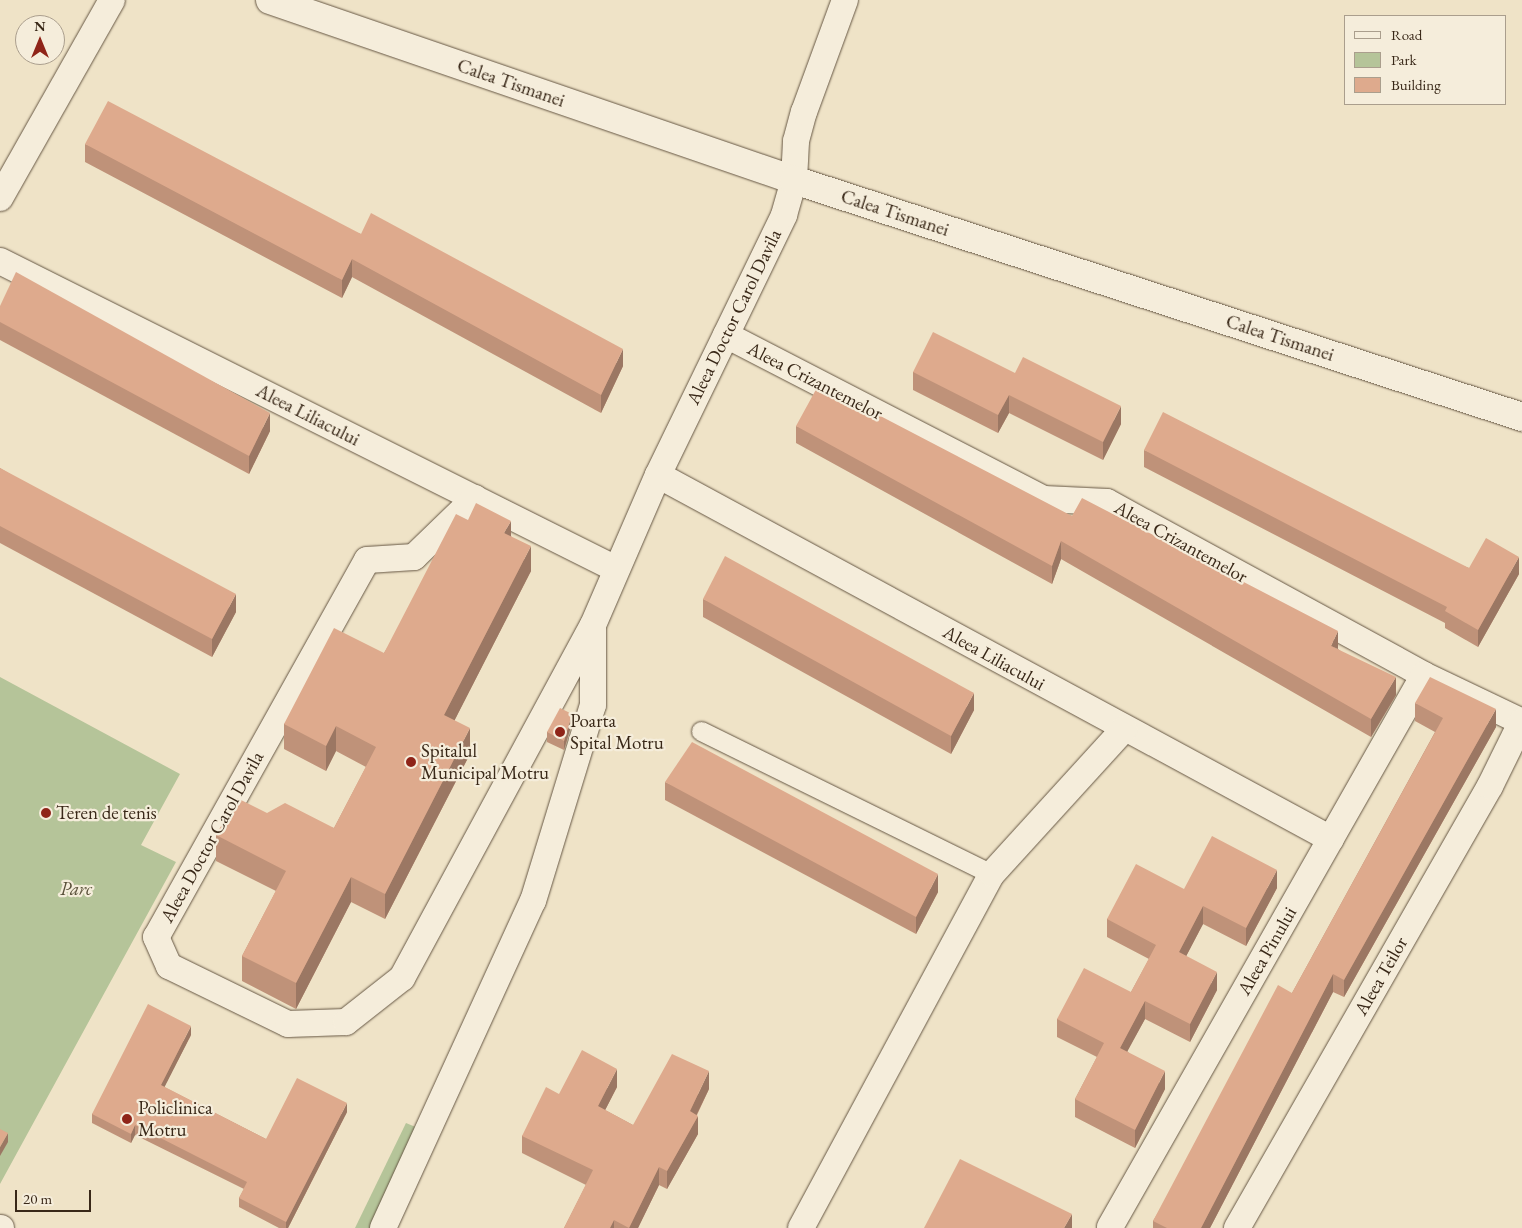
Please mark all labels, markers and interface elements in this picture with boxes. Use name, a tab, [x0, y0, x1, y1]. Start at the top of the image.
north arrow	[15, 15, 65, 65]
legend	[1344, 15, 1507, 105]
text: N	[34, 17, 46, 35]
text: Road	[1391, 25, 1422, 44]
text: Park	[1391, 50, 1417, 69]
street label: Calea Tismanei	[454, 54, 568, 112]
text: Building	[1391, 75, 1441, 94]
street label: Calea Tismanei	[838, 185, 952, 241]
street label: Aleea Doctor Carol Davila	[682, 226, 786, 408]
street label: Calea Tismanei	[1223, 310, 1337, 366]
street label: Aleea Crizantemelor	[744, 337, 886, 425]
street label: Aleea Liliacului	[252, 379, 364, 451]
street label: Aleea Crizantemelor	[1110, 496, 1252, 588]
street label: Aleea Liliacului	[939, 621, 1049, 695]
place label: Poarta Spital Motru	[570, 710, 664, 754]
marker: Poarta Spital Motru	[554, 726, 566, 738]
place label: Spitalul Municipal Motru	[421, 740, 549, 784]
street label: Aleea Doctor Carol Davila	[155, 747, 269, 927]
marker: Spitalul Municipal Motru	[405, 756, 417, 768]
place label: Teren de tenis	[56, 802, 157, 824]
marker: Teren de tenis	[40, 807, 52, 819]
park label: Parc	[60, 878, 92, 900]
street label: Aleea Pinului	[1233, 903, 1301, 999]
street label: Aleea Teilor	[1349, 933, 1413, 1019]
place label: Policlinica Motru	[138, 1097, 213, 1141]
marker: Policlinica Motru	[120, 1112, 134, 1126]
scale bar	[18, 1180, 94, 1212]
text: 20 m	[23, 1189, 52, 1208]

